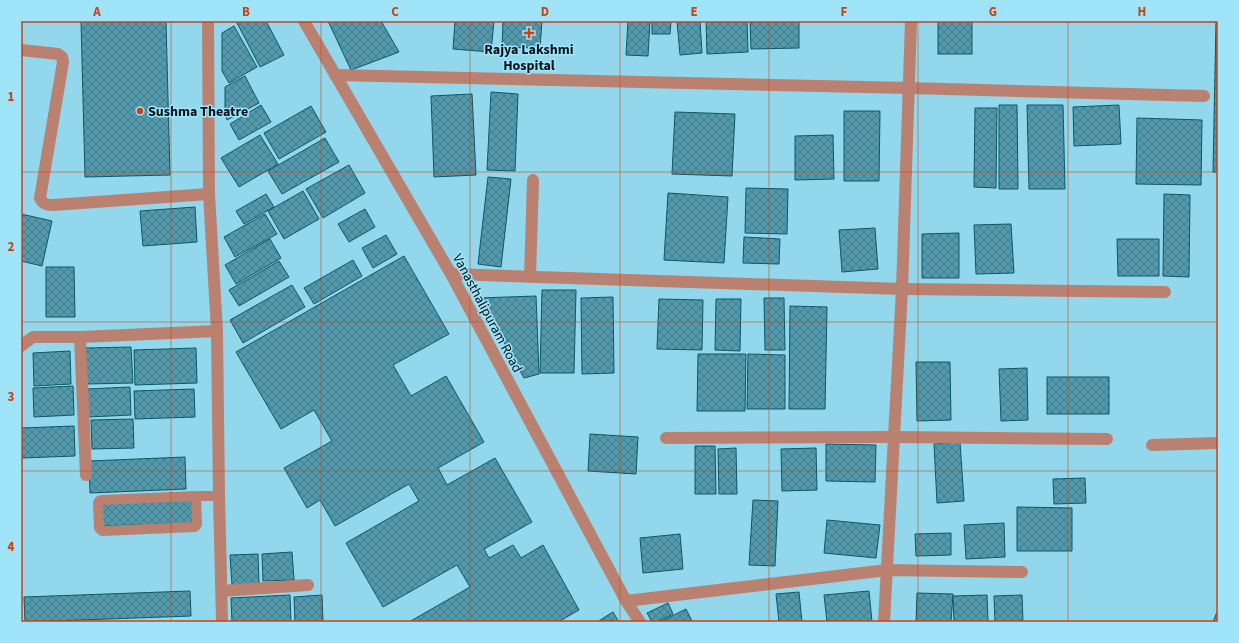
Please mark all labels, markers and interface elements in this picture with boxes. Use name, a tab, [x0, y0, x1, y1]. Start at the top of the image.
text: A	[92, 3, 101, 21]
text: B	[242, 3, 250, 21]
text: C	[391, 3, 399, 21]
text: D	[541, 3, 549, 21]
text: E	[690, 3, 698, 21]
text: F	[841, 3, 848, 21]
text: G	[989, 3, 997, 21]
text: H	[1138, 3, 1146, 21]
marker: Rajya Lakshmi Hospital	[523, 27, 535, 39]
place label: Rajya Lakshmi Hospital	[484, 40, 574, 76]
text: 1	[8, 88, 15, 106]
place label: Sushma Theatre	[148, 102, 248, 122]
marker: Sushma Theatre	[135, 106, 145, 116]
text: 2	[8, 238, 15, 256]
street label: Vanasthalipuram Road	[447, 250, 527, 376]
text: 3	[8, 388, 15, 406]
text: 4	[8, 538, 15, 556]

